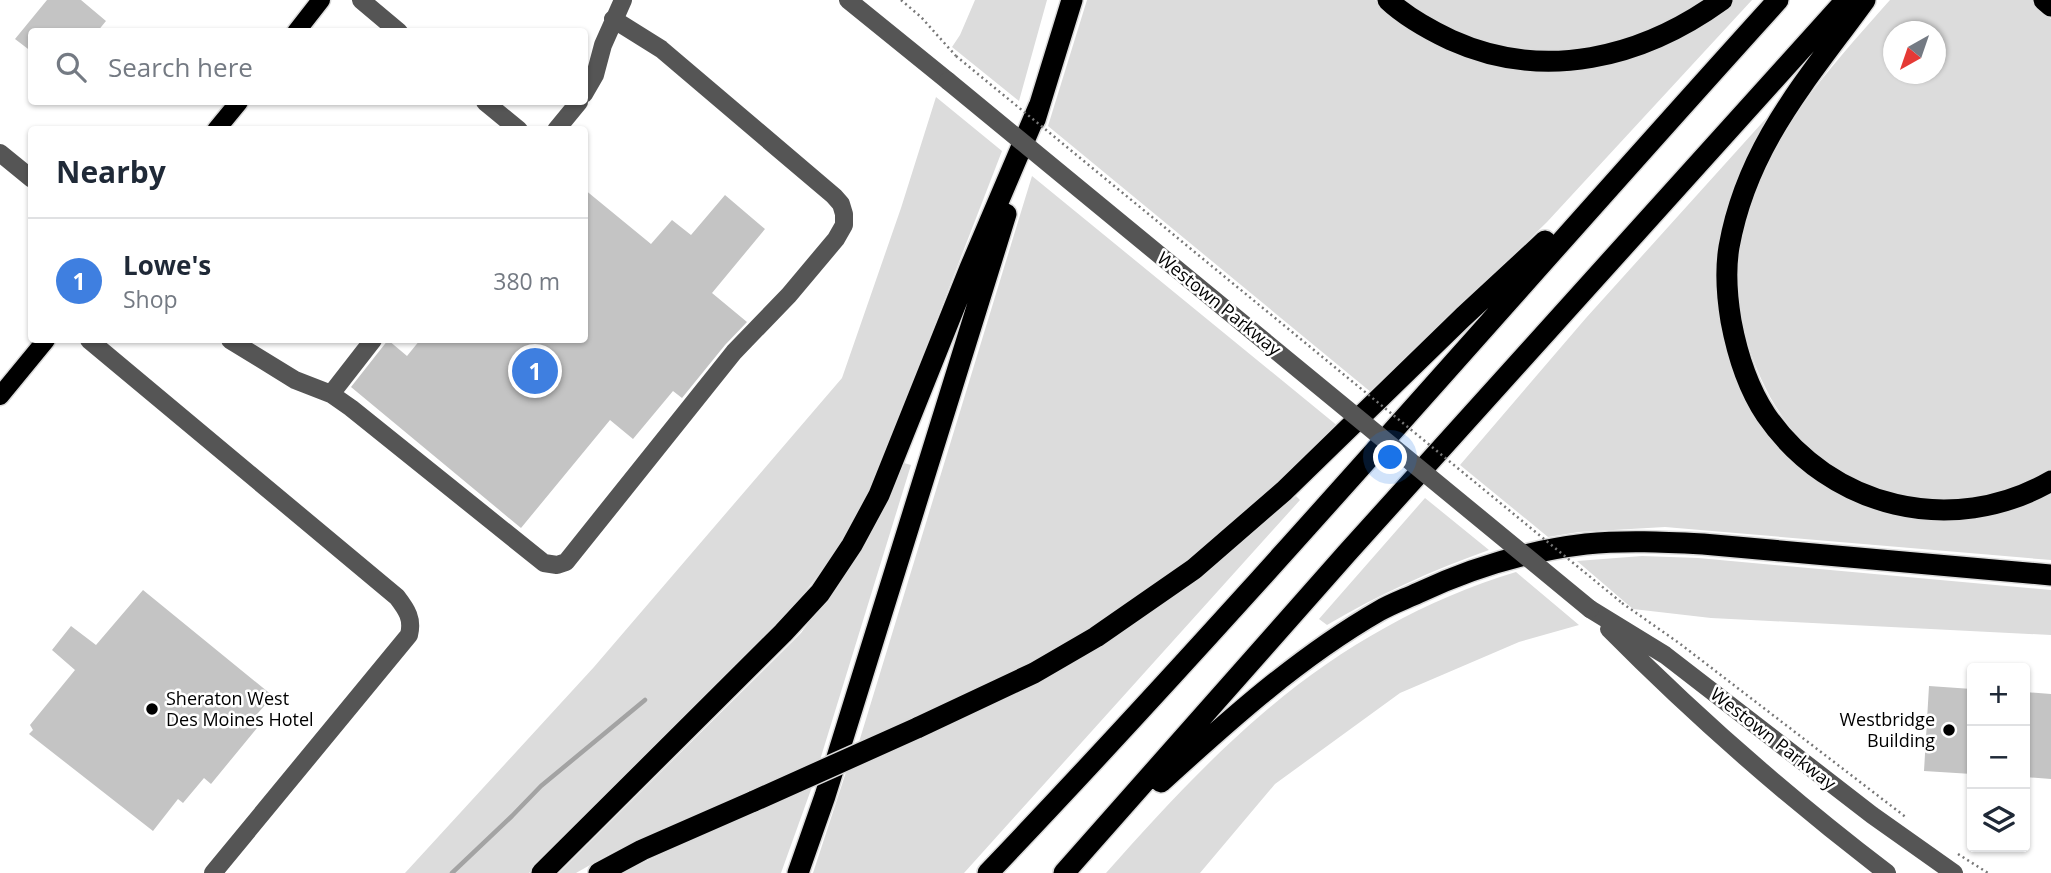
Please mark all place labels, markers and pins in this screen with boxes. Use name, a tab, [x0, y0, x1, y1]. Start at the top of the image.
pin: 1	[512, 345, 558, 397]
place label: Sheraton West Des Moines Hotel	[166, 686, 314, 731]
marker: Sheraton West Des Moines Hotel	[144, 701, 160, 717]
place label: Westbridge Building	[1839, 707, 1935, 752]
marker: Westbridge Building	[1941, 722, 1957, 738]

